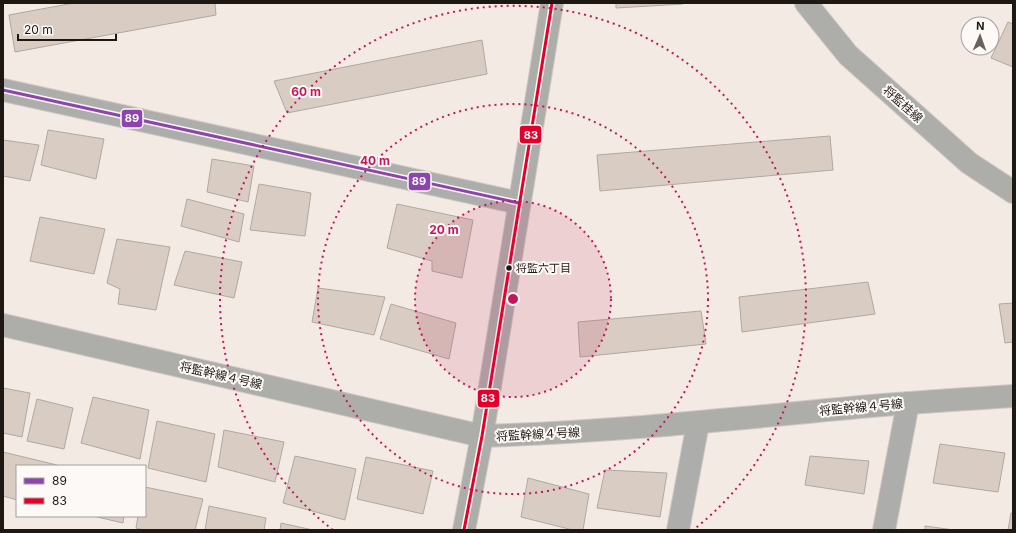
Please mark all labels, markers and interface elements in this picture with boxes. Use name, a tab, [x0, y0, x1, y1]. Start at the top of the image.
scale bar	[18, 16, 116, 42]
north arrow	[960, 16, 1000, 56]
text: N	[976, 19, 985, 33]
text: 20 m	[24, 22, 53, 37]
street label: 将監桂線	[880, 82, 926, 126]
text: 60 m	[291, 84, 321, 99]
line badge: 89	[121, 109, 143, 128]
text: 89	[125, 111, 139, 125]
line badge: 83	[519, 125, 542, 144]
text: 83	[524, 128, 538, 142]
text: 40 m	[360, 153, 390, 168]
line badge: 89	[408, 172, 431, 191]
text: 89	[412, 174, 426, 188]
text: 20 m	[429, 222, 459, 237]
place label: 将監六丁目	[516, 261, 571, 275]
marker: 将監六丁目	[504, 263, 514, 273]
centre of rings	[506, 292, 520, 306]
street label: 将監幹線４号線	[178, 358, 264, 392]
line badge: 83	[477, 389, 500, 408]
text: 83	[481, 391, 495, 405]
street label: 将監幹線４号線	[818, 396, 904, 418]
street label: 将監幹線４号線	[496, 424, 580, 444]
legend	[16, 465, 146, 517]
text: 89	[52, 473, 67, 488]
text: 83	[52, 493, 67, 508]

